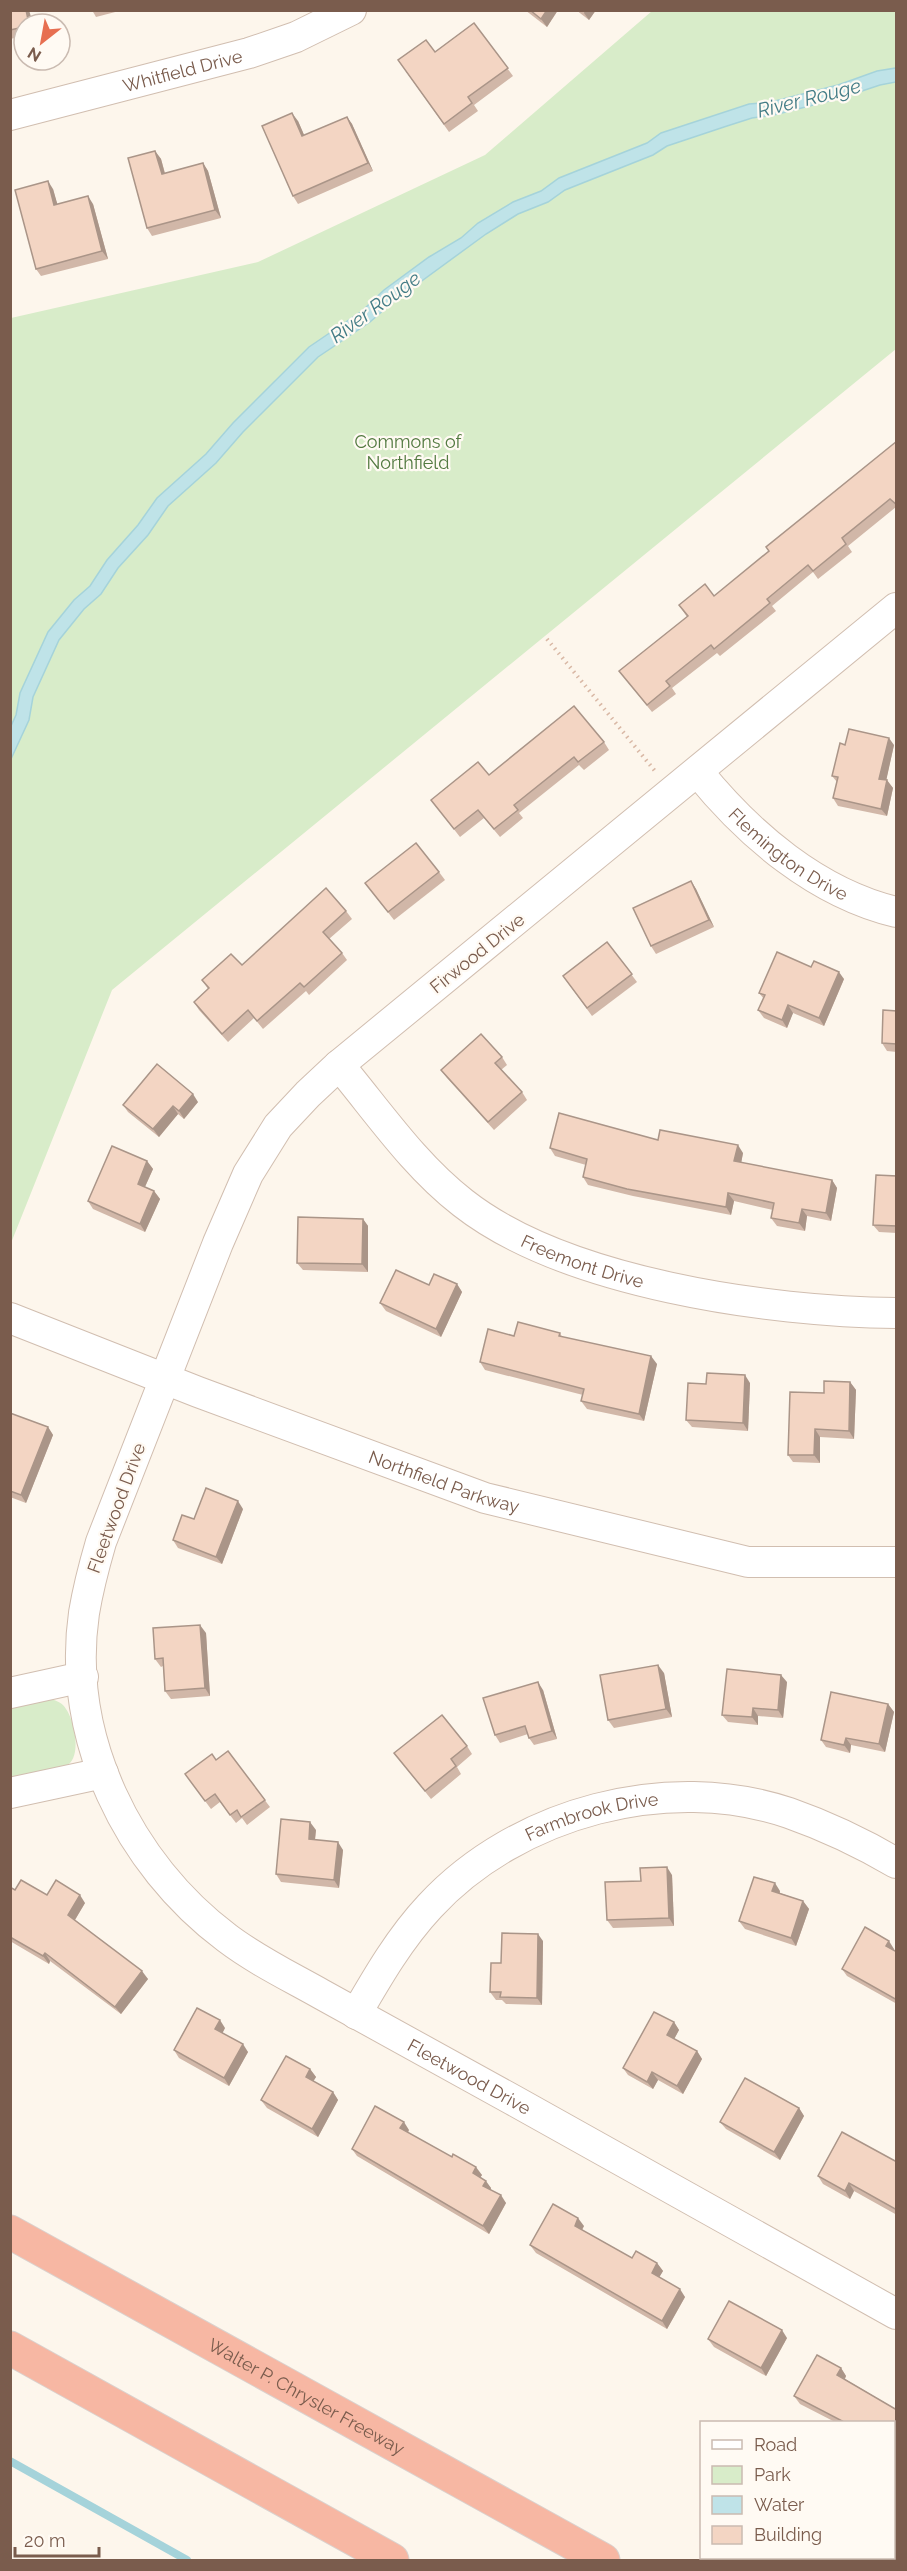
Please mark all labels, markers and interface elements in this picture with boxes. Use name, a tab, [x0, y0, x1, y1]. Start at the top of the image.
north arrow	[12, 12, 72, 72]
text: N	[24, 43, 45, 66]
street label: Whitfield Drive	[120, 45, 245, 96]
water label: River Rouge	[755, 73, 864, 122]
water label: River Rouge	[325, 266, 425, 348]
park label: Commons of Northfield	[354, 431, 463, 473]
street label: Flemington Drive	[725, 803, 852, 904]
street label: Firwood Drive	[426, 908, 529, 997]
street label: Freemont Drive	[518, 1230, 647, 1292]
street label: Fleetwood Drive	[83, 1440, 149, 1576]
street label: Northfield Parkway	[366, 1446, 522, 1517]
street label: Farmbrook Drive	[521, 1788, 659, 1845]
street label: Fleetwood Drive	[404, 2034, 535, 2119]
street label: Walter P. Chrysler Freeway	[205, 2333, 409, 2459]
legend	[700, 2421, 895, 2559]
text: Road	[754, 2434, 797, 2455]
text: Park	[754, 2464, 791, 2485]
text: Water	[754, 2494, 805, 2515]
scale bar	[15, 2520, 99, 2558]
text: Building	[754, 2524, 822, 2545]
text: 20 m	[24, 2530, 66, 2551]

